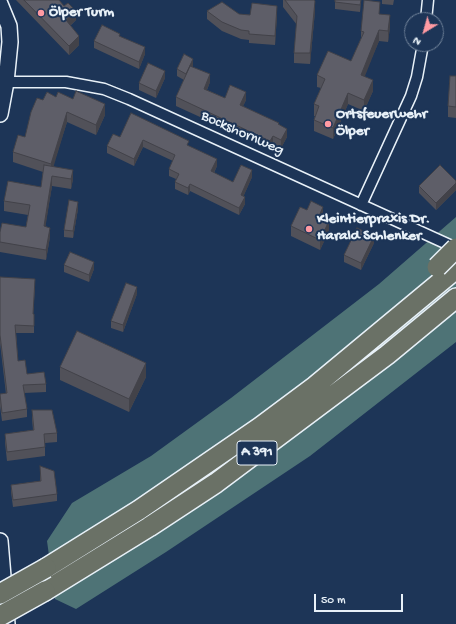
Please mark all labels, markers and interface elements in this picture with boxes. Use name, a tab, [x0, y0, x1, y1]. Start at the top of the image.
place label: Ölper Turm	[49, 4, 114, 22]
marker: Ölper Turm	[36, 8, 46, 18]
north arrow	[404, 12, 444, 52]
text: N	[411, 34, 424, 48]
place label: Ortsfeuerwehr Ölper	[336, 106, 427, 141]
street label: Bockshornweg	[198, 108, 286, 160]
marker: Ortsfeuerwehr Ölper	[323, 119, 333, 129]
place label: Kleintierpraxis Dr. Harald Schlenker	[317, 211, 430, 246]
marker: Kleintierpraxis Dr. Harald Schlenker	[304, 224, 314, 234]
road number: A 391	[237, 441, 277, 465]
scale bar	[316, 586, 405, 612]
text: 50 m	[321, 594, 346, 608]

